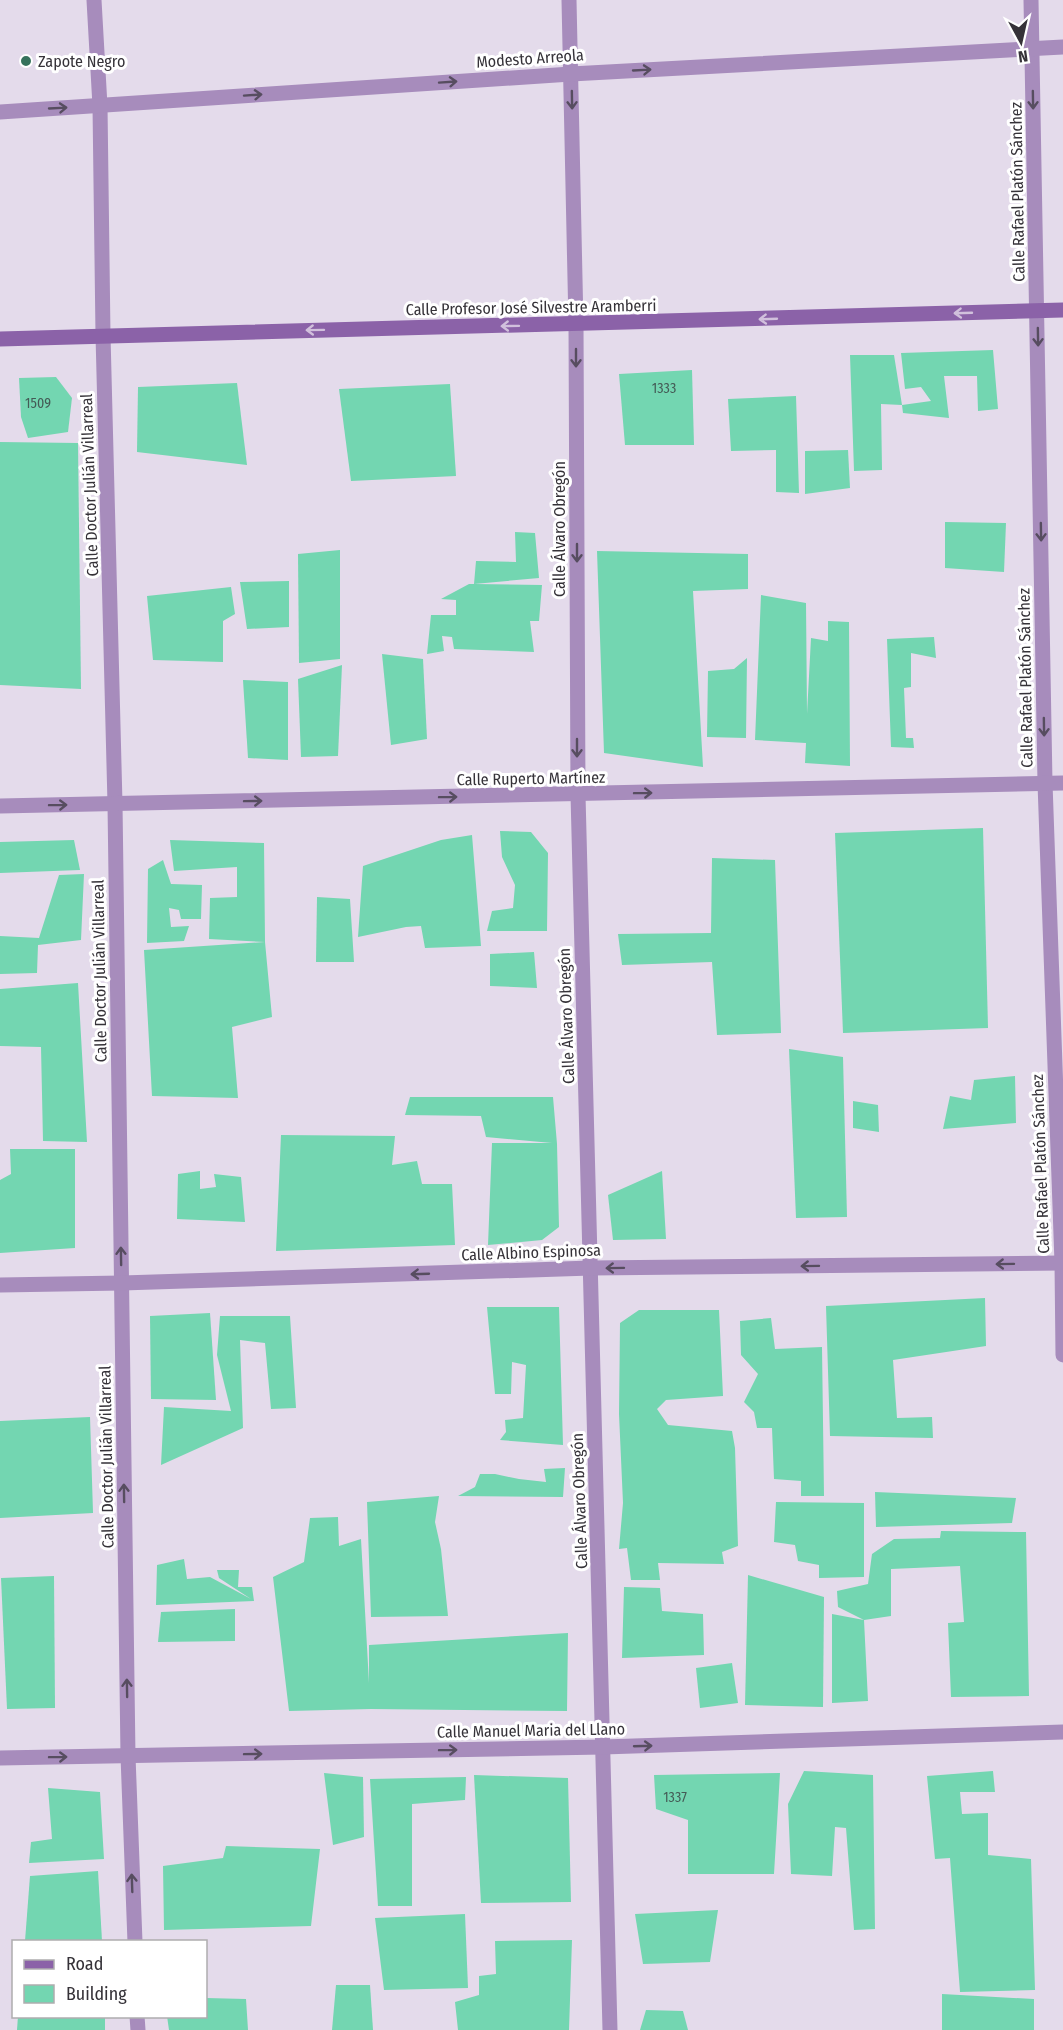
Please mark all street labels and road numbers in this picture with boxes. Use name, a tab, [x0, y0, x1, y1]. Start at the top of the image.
street label: Modesto Arreola	[476, 45, 585, 72]
street label: Calle Rafael Platón Sánchez	[1006, 102, 1029, 282]
street label: Calle Profesor José Silvestre Aramberri	[405, 296, 657, 319]
street label: Calle Doctor Julián Villarreal	[77, 393, 102, 577]
street label: Calle Álvaro Obregón	[550, 461, 569, 597]
street label: Calle Rafael Platón Sánchez	[1014, 588, 1037, 768]
street label: Calle Ruperto Martínez	[457, 768, 605, 789]
street label: Calle Doctor Julián Villarreal	[88, 879, 111, 1063]
street label: Calle Álvaro Obregón	[555, 948, 578, 1084]
street label: Calle Rafael Platón Sánchez	[1028, 1074, 1053, 1254]
street label: Calle Albino Espinosa	[461, 1241, 601, 1264]
street label: Calle Doctor Julián Villarreal	[95, 1365, 118, 1549]
street label: Calle Álvaro Obregón	[568, 1433, 591, 1569]
street label: Calle Manuel Maria del Llano	[437, 1719, 625, 1742]

